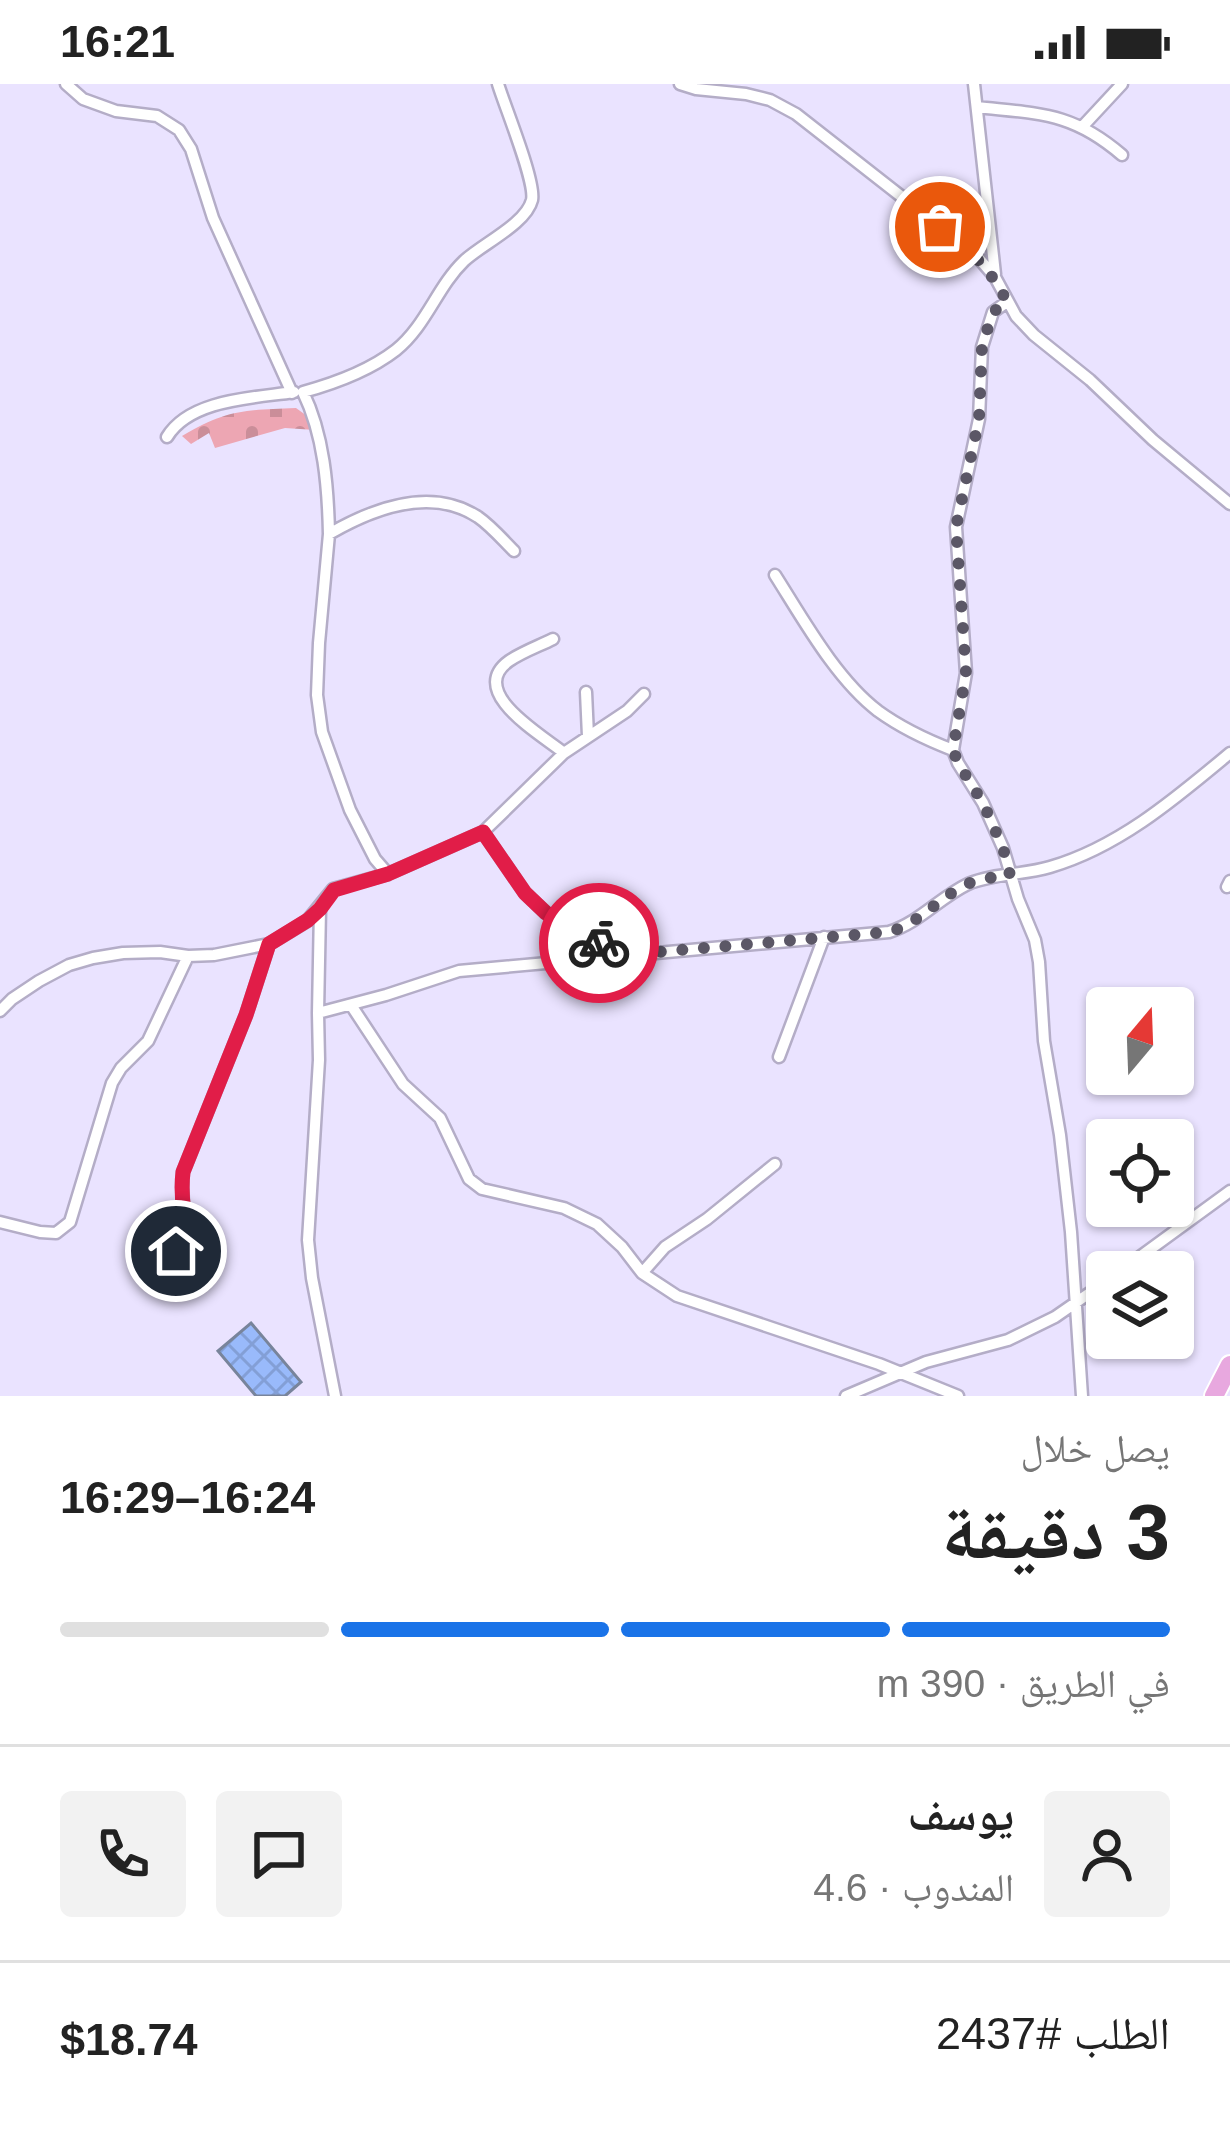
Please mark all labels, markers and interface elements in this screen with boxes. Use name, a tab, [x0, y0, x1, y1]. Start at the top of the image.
text: 16:21	[60, 16, 175, 67]
pin	[889, 176, 991, 278]
icon: bag	[907, 194, 973, 260]
courier	[539, 883, 659, 1003]
icon: bike	[566, 910, 632, 976]
north arrow	[1086, 987, 1194, 1095]
map controls	[1086, 987, 1194, 1359]
button: locate	[1086, 1119, 1194, 1227]
pin	[125, 1200, 227, 1302]
icon: home	[143, 1218, 209, 1284]
button: layers	[1086, 1251, 1194, 1359]
text: يصل خلال	[1021, 1427, 1170, 1470]
text: 16:24–16:29	[60, 1472, 315, 1523]
text: 3 دقيقة	[941, 1488, 1170, 1576]
text: في الطريق · 390 m	[877, 1662, 1170, 1705]
text: يوسف	[908, 1789, 1014, 1840]
button: phone	[60, 1791, 186, 1917]
button: chat	[216, 1791, 342, 1917]
button: person	[1044, 1791, 1170, 1917]
text: المندوب · 4.6	[813, 1866, 1014, 1909]
text: الطلب #2437	[936, 2008, 1170, 2059]
text: $18.74	[60, 2014, 198, 2065]

